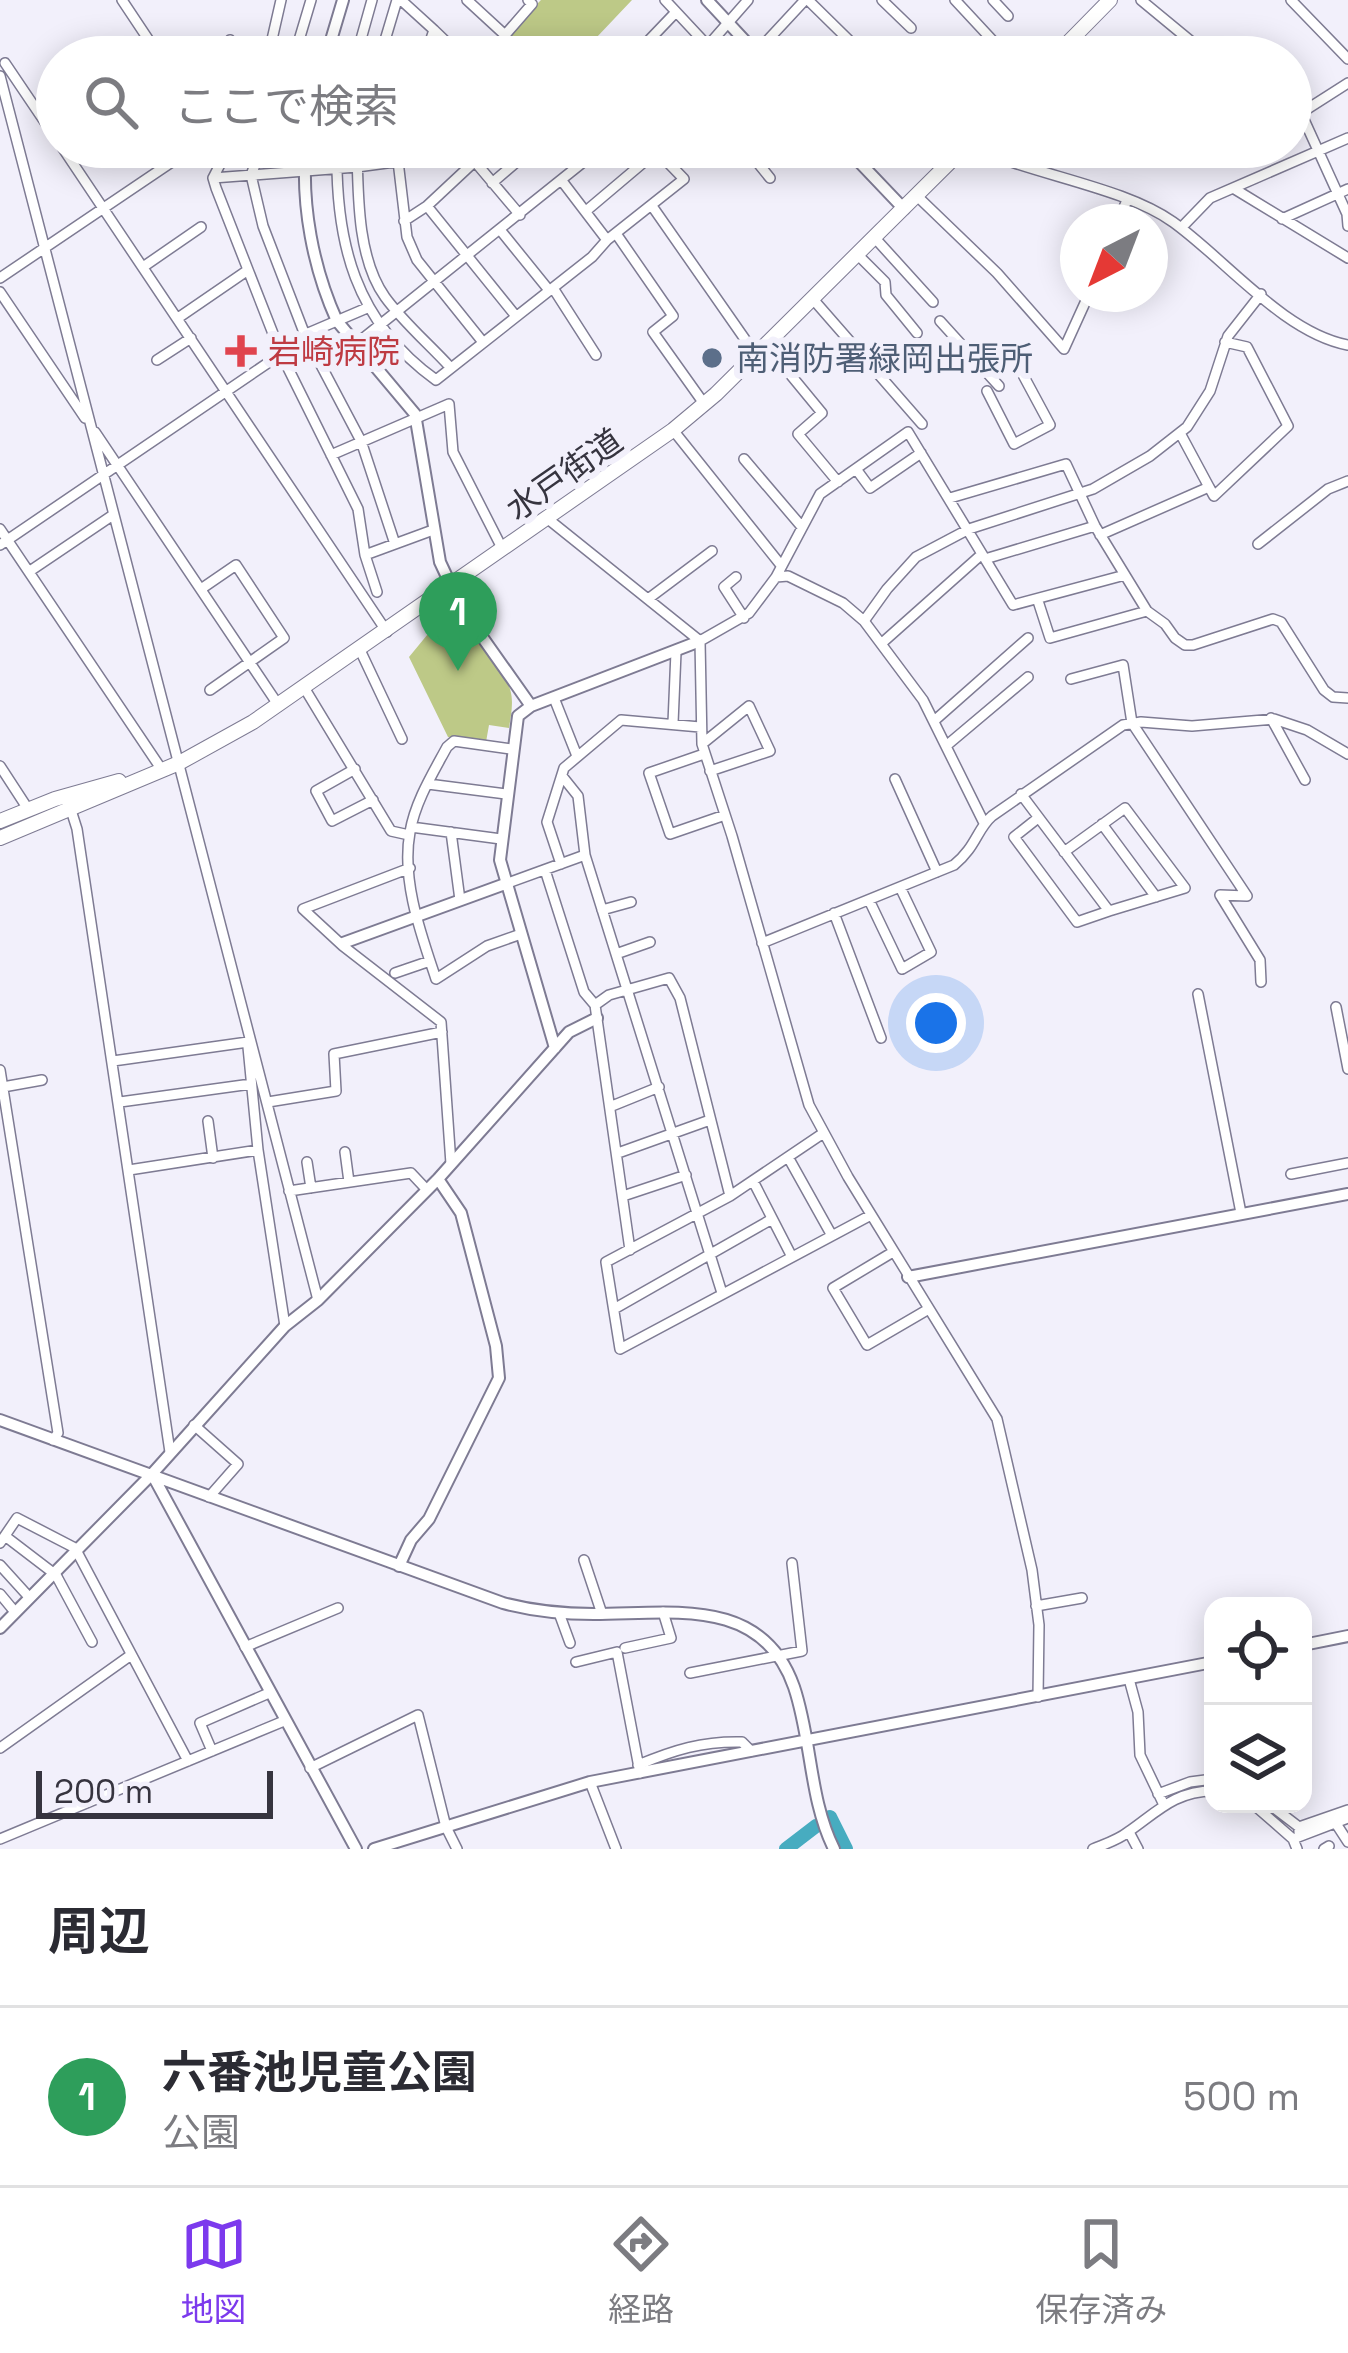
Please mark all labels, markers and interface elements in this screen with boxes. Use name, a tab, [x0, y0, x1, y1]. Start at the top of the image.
search box	[36, 36, 1312, 168]
icon: search	[78, 69, 144, 135]
text: ここで検索	[174, 78, 399, 135]
north arrow	[1060, 204, 1168, 312]
place label: 岩崎病院	[268, 331, 400, 373]
marker: 岩崎病院	[225, 335, 257, 367]
place label: 南消防署緑岡出張所	[736, 338, 1033, 380]
marker: 南消防署緑岡出張所	[699, 345, 725, 371]
street label: 水戸街道	[498, 420, 631, 530]
pin: 1	[419, 572, 497, 671]
your location	[906, 993, 966, 1053]
map controls	[1204, 1597, 1312, 1813]
button: locate	[1204, 1597, 1312, 1705]
button: layers	[1204, 1705, 1312, 1813]
scale bar	[36, 1765, 273, 1818]
text: 200 m	[54, 1771, 153, 1813]
text: 周辺	[48, 1899, 150, 1964]
text: 六番池児童公園	[162, 2044, 477, 2101]
text: 1	[78, 2072, 96, 2121]
text: 500 m	[1183, 2072, 1300, 2121]
text: 公園	[162, 2108, 240, 2157]
tab: 地図	[181, 2211, 247, 2331]
tab: 経路	[608, 2211, 674, 2331]
tab: 保存済み	[1035, 2211, 1167, 2331]

